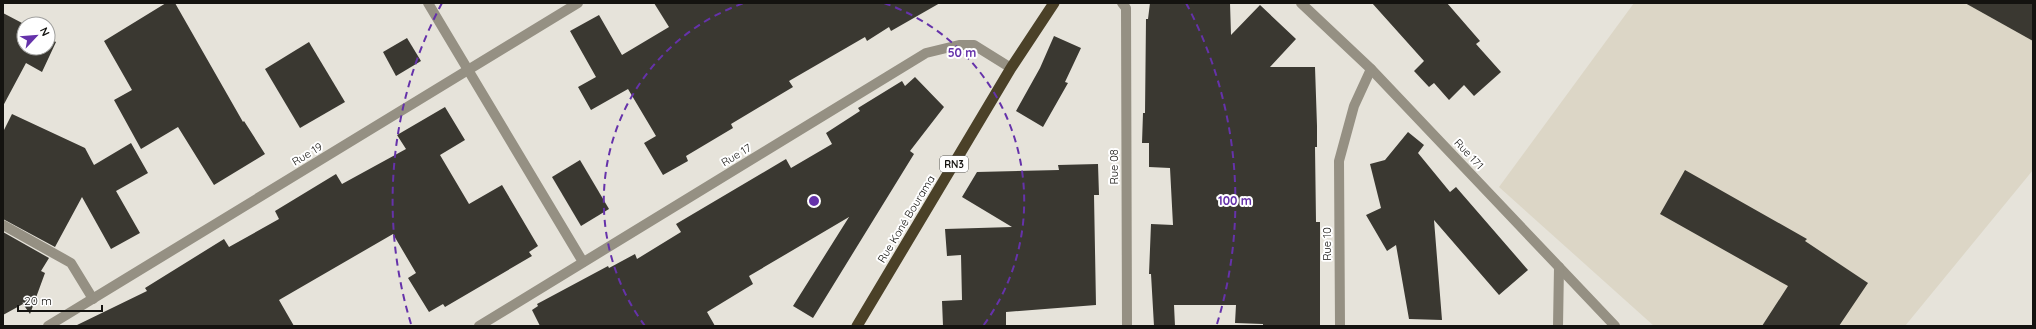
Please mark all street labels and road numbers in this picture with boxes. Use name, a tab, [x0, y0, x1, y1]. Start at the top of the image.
street label: Rue 171	[1451, 136, 1487, 172]
street label: Rue 19	[289, 140, 325, 168]
street label: Rue 17	[718, 140, 754, 169]
street label: Rue 08	[1107, 149, 1121, 185]
road number: RN3	[940, 156, 968, 172]
street label: Rue Koné Bourama	[874, 173, 938, 265]
street label: Rue 10	[1320, 227, 1334, 261]

